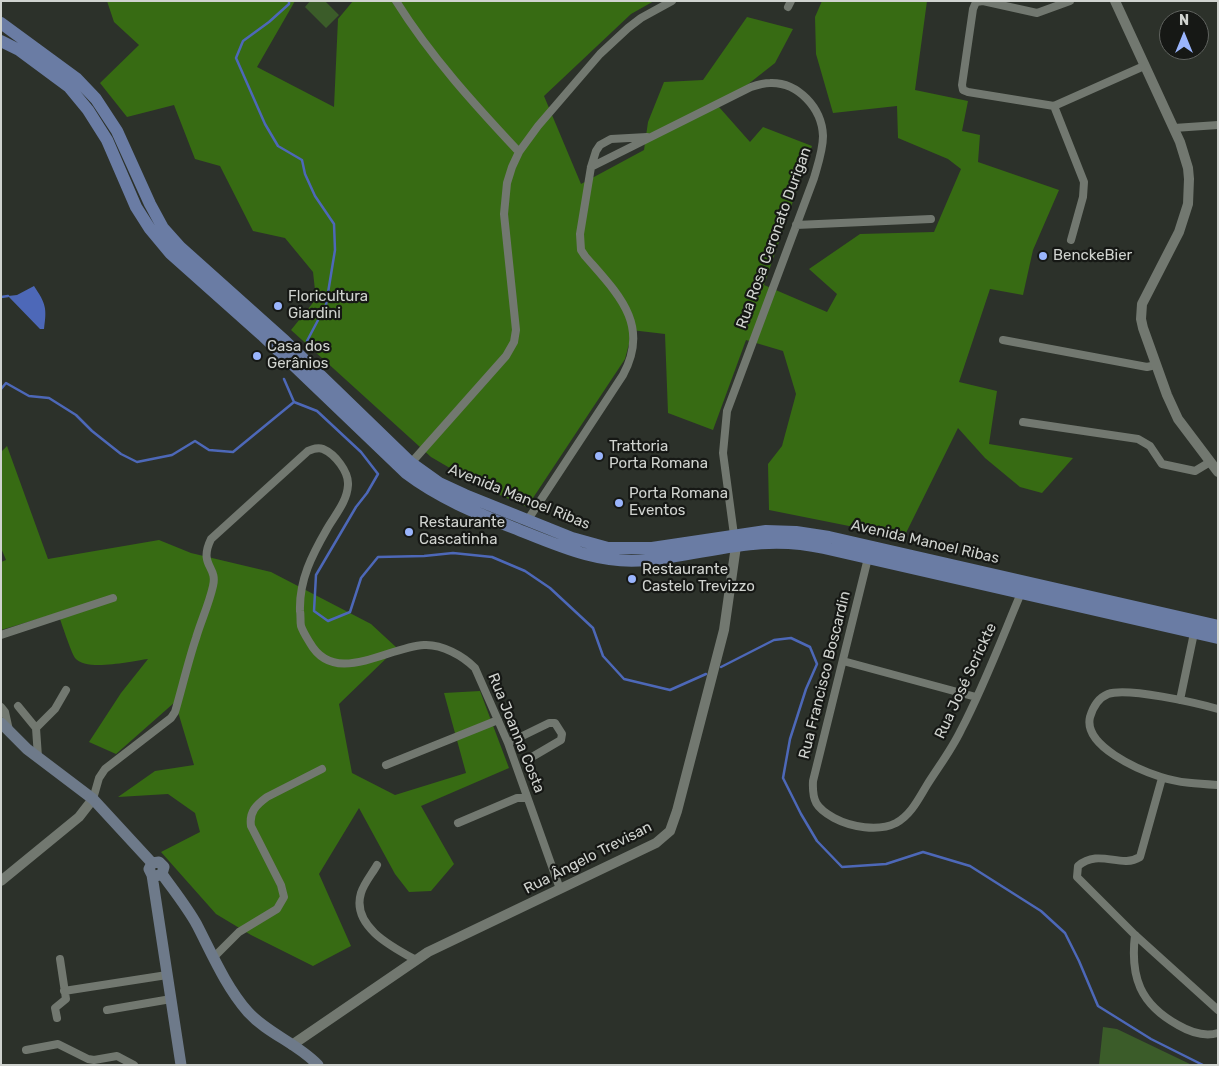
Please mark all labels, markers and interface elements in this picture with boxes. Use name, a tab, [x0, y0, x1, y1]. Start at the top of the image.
north arrow	[1159, 10, 1209, 60]
text: N	[1179, 12, 1189, 29]
street label: Rua Rosa Ceronato Durigan	[733, 145, 815, 331]
place label: BenckeBier	[1053, 247, 1132, 265]
marker: BenckeBier	[1037, 250, 1049, 262]
place label: Floricultura Giardini	[288, 288, 368, 323]
marker: Floricultura Giardini	[272, 300, 284, 312]
place label: Casa dos Gerânios	[267, 338, 330, 373]
marker: Casa dos Gerânios	[251, 350, 263, 362]
place label: Trattoria Porta Romana	[609, 438, 708, 473]
marker: Trattoria Porta Romana	[593, 450, 605, 462]
street label: Avenida Manoel Ribas	[445, 460, 593, 534]
place label: Porta Romana Eventos	[629, 485, 728, 520]
marker: Porta Romana Eventos	[613, 497, 625, 509]
place label: Restaurante Cascatinha	[419, 514, 505, 549]
street label: Avenida Manoel Ribas	[849, 516, 1001, 568]
marker: Restaurante Cascatinha	[403, 526, 415, 538]
place label: Restaurante Castelo Trevizzo	[642, 561, 755, 596]
marker: Restaurante Castelo Trevizzo	[626, 573, 638, 585]
street label: Rua Francisco Boscardin	[795, 589, 855, 761]
street label: Rua José Scrickte	[931, 620, 1001, 742]
street label: Rua Joanna Costa	[484, 670, 548, 796]
street label: Rua Ângelo Trevisan	[521, 818, 655, 898]

